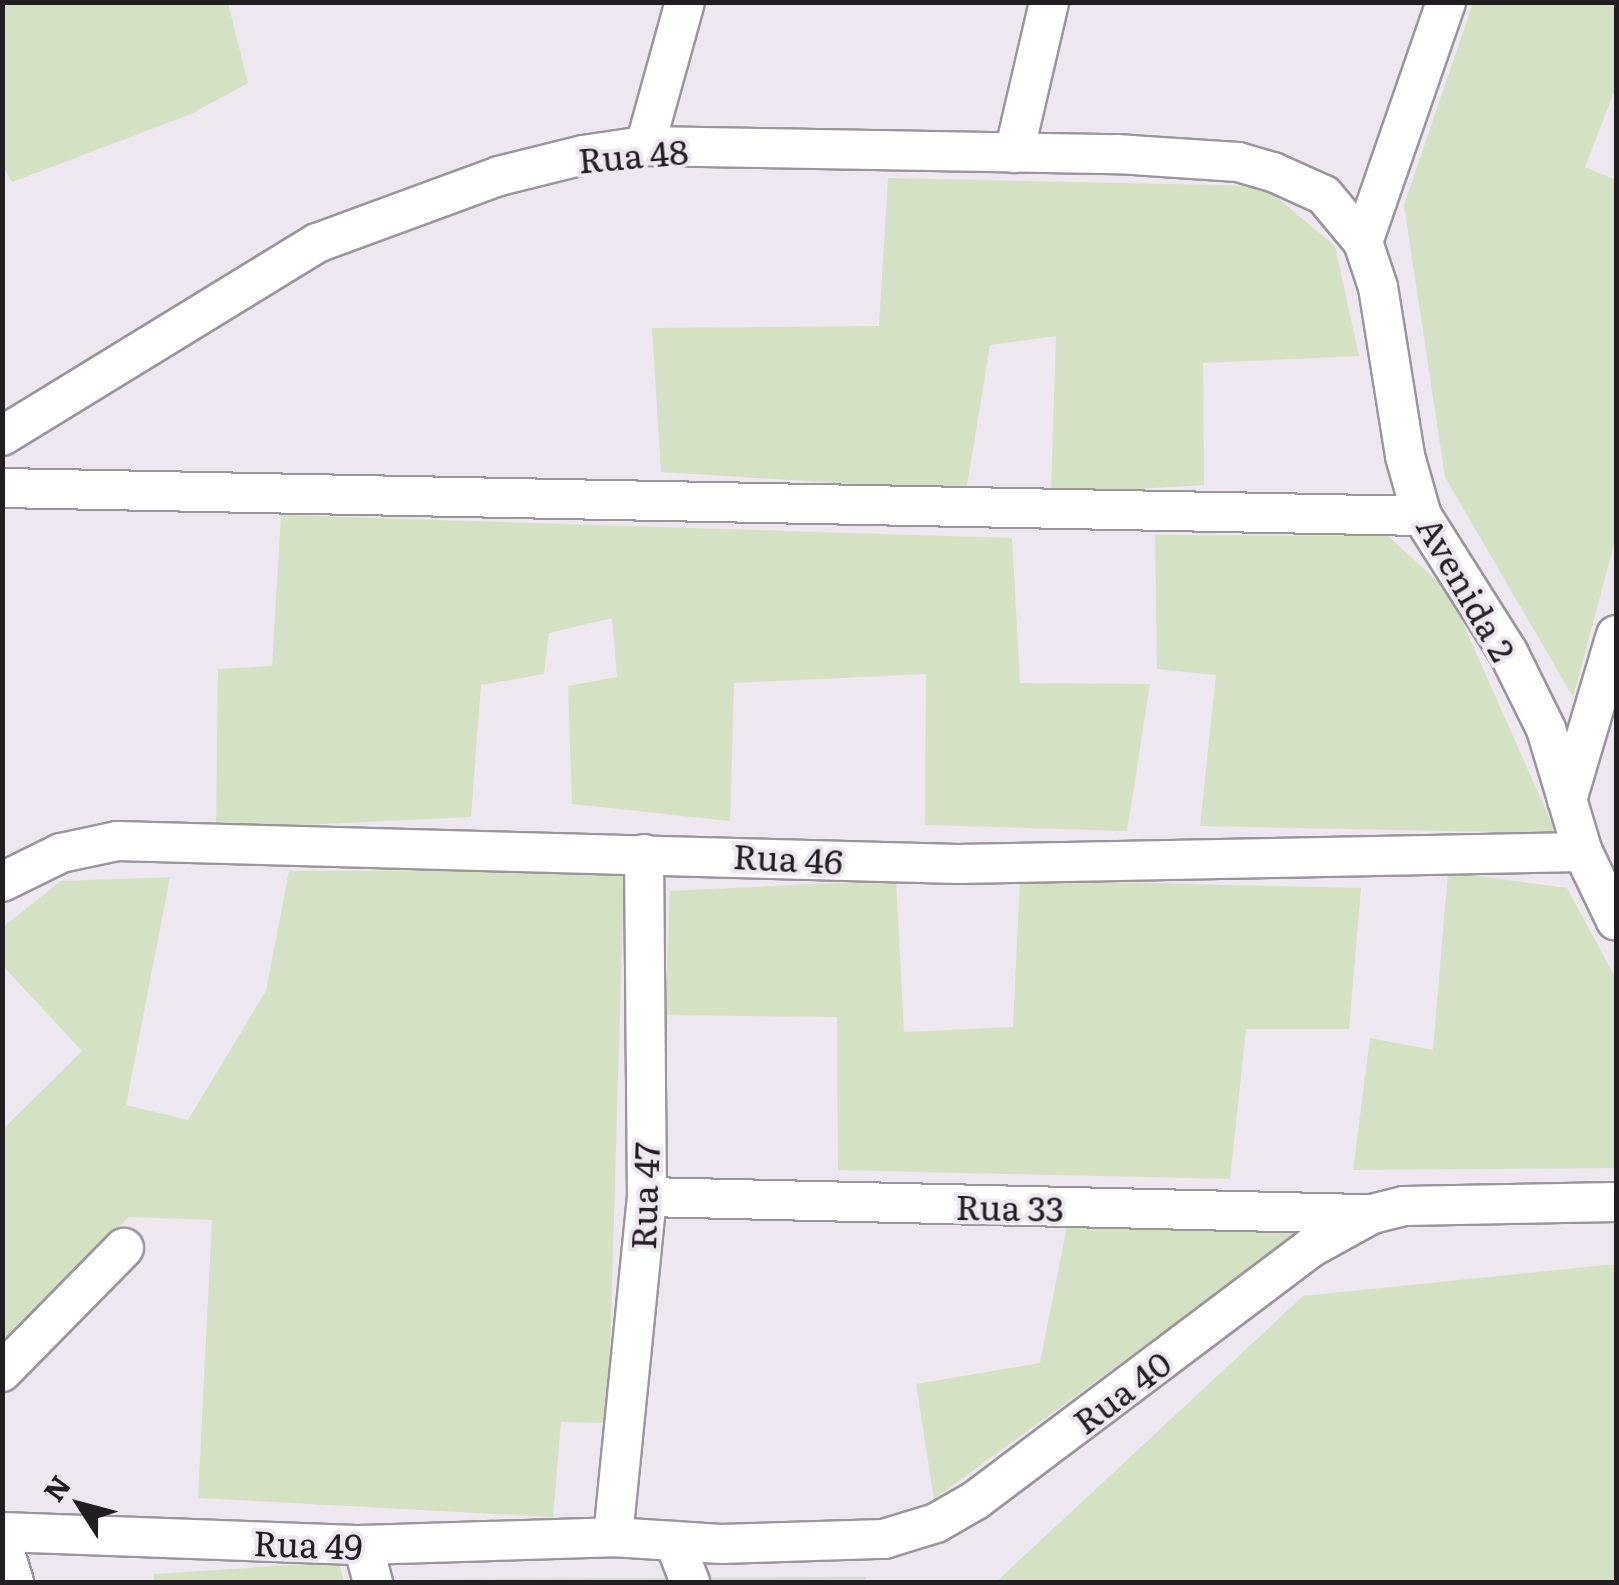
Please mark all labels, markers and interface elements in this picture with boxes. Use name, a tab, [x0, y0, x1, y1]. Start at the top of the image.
street label: Rua 48	[576, 128, 690, 180]
street label: Avenida 2	[1410, 508, 1526, 668]
street label: Rua 46	[732, 833, 844, 881]
street label: Rua 47	[620, 1141, 666, 1251]
street label: Rua 33	[955, 1184, 1065, 1228]
street label: Rua 40	[1064, 1341, 1178, 1441]
north arrow	[30, 1455, 130, 1555]
text: N	[32, 1466, 80, 1509]
street label: Rua 49	[253, 1520, 363, 1566]

